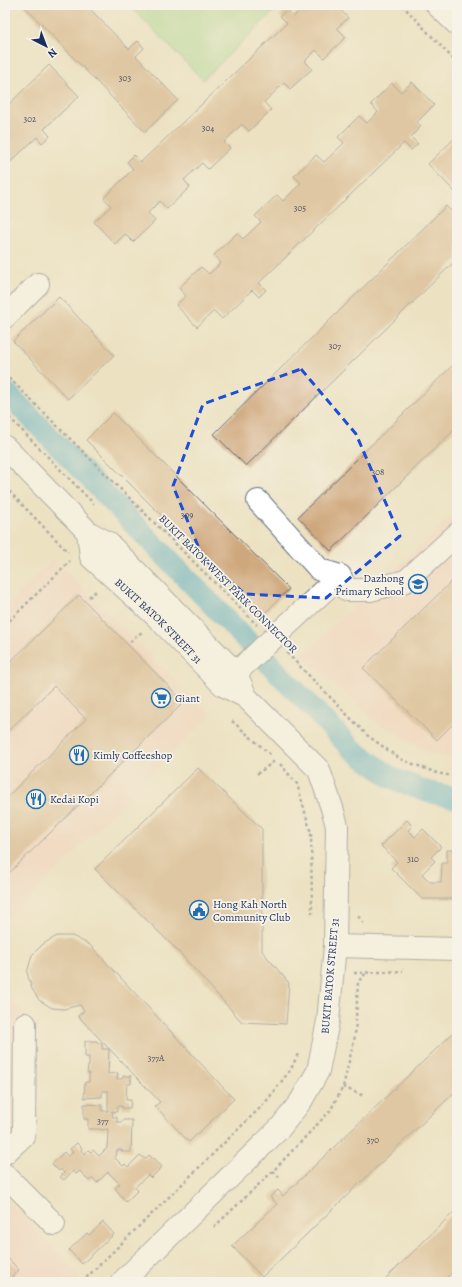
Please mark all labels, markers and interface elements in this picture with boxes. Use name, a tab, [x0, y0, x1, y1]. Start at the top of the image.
north arrow	[26, 26, 66, 66]
text: N	[44, 45, 60, 61]
house number: 303	[119, 72, 131, 84]
house number: 302	[24, 113, 37, 125]
house number: 304	[202, 122, 214, 134]
house number: 305	[294, 202, 306, 214]
house number: 307	[329, 340, 341, 352]
house number: 308	[372, 466, 384, 478]
house number: 309	[181, 509, 193, 521]
street label: BUKIT BATOK WEST PARK CONNECTOR	[155, 511, 301, 657]
place label: Dazhong Primary School	[335, 571, 404, 599]
school or university icon: Dazhong Primary School	[407, 573, 429, 595]
street label: BUKIT BATOK STREET 31	[112, 575, 206, 667]
supermarket icon: Giant	[150, 687, 172, 709]
place label: Giant	[175, 691, 200, 706]
restaurant icon: Kimly Coffeeshop	[68, 744, 90, 766]
place label: Kimly Coffeeshop	[93, 748, 172, 763]
restaurant icon: Kedai Kopi	[25, 788, 47, 810]
place label: Kedai Kopi	[50, 792, 99, 807]
house number: 310	[407, 853, 419, 865]
place label: Hong Kah North Community Club	[213, 897, 291, 925]
public building icon: Hong Kah North Community Club	[188, 899, 210, 921]
street label: BUKIT BATOK STREET 31	[317, 917, 343, 1035]
house number: 377A	[148, 1052, 165, 1064]
house number: 377	[97, 1115, 109, 1127]
house number: 370	[367, 1134, 379, 1146]

